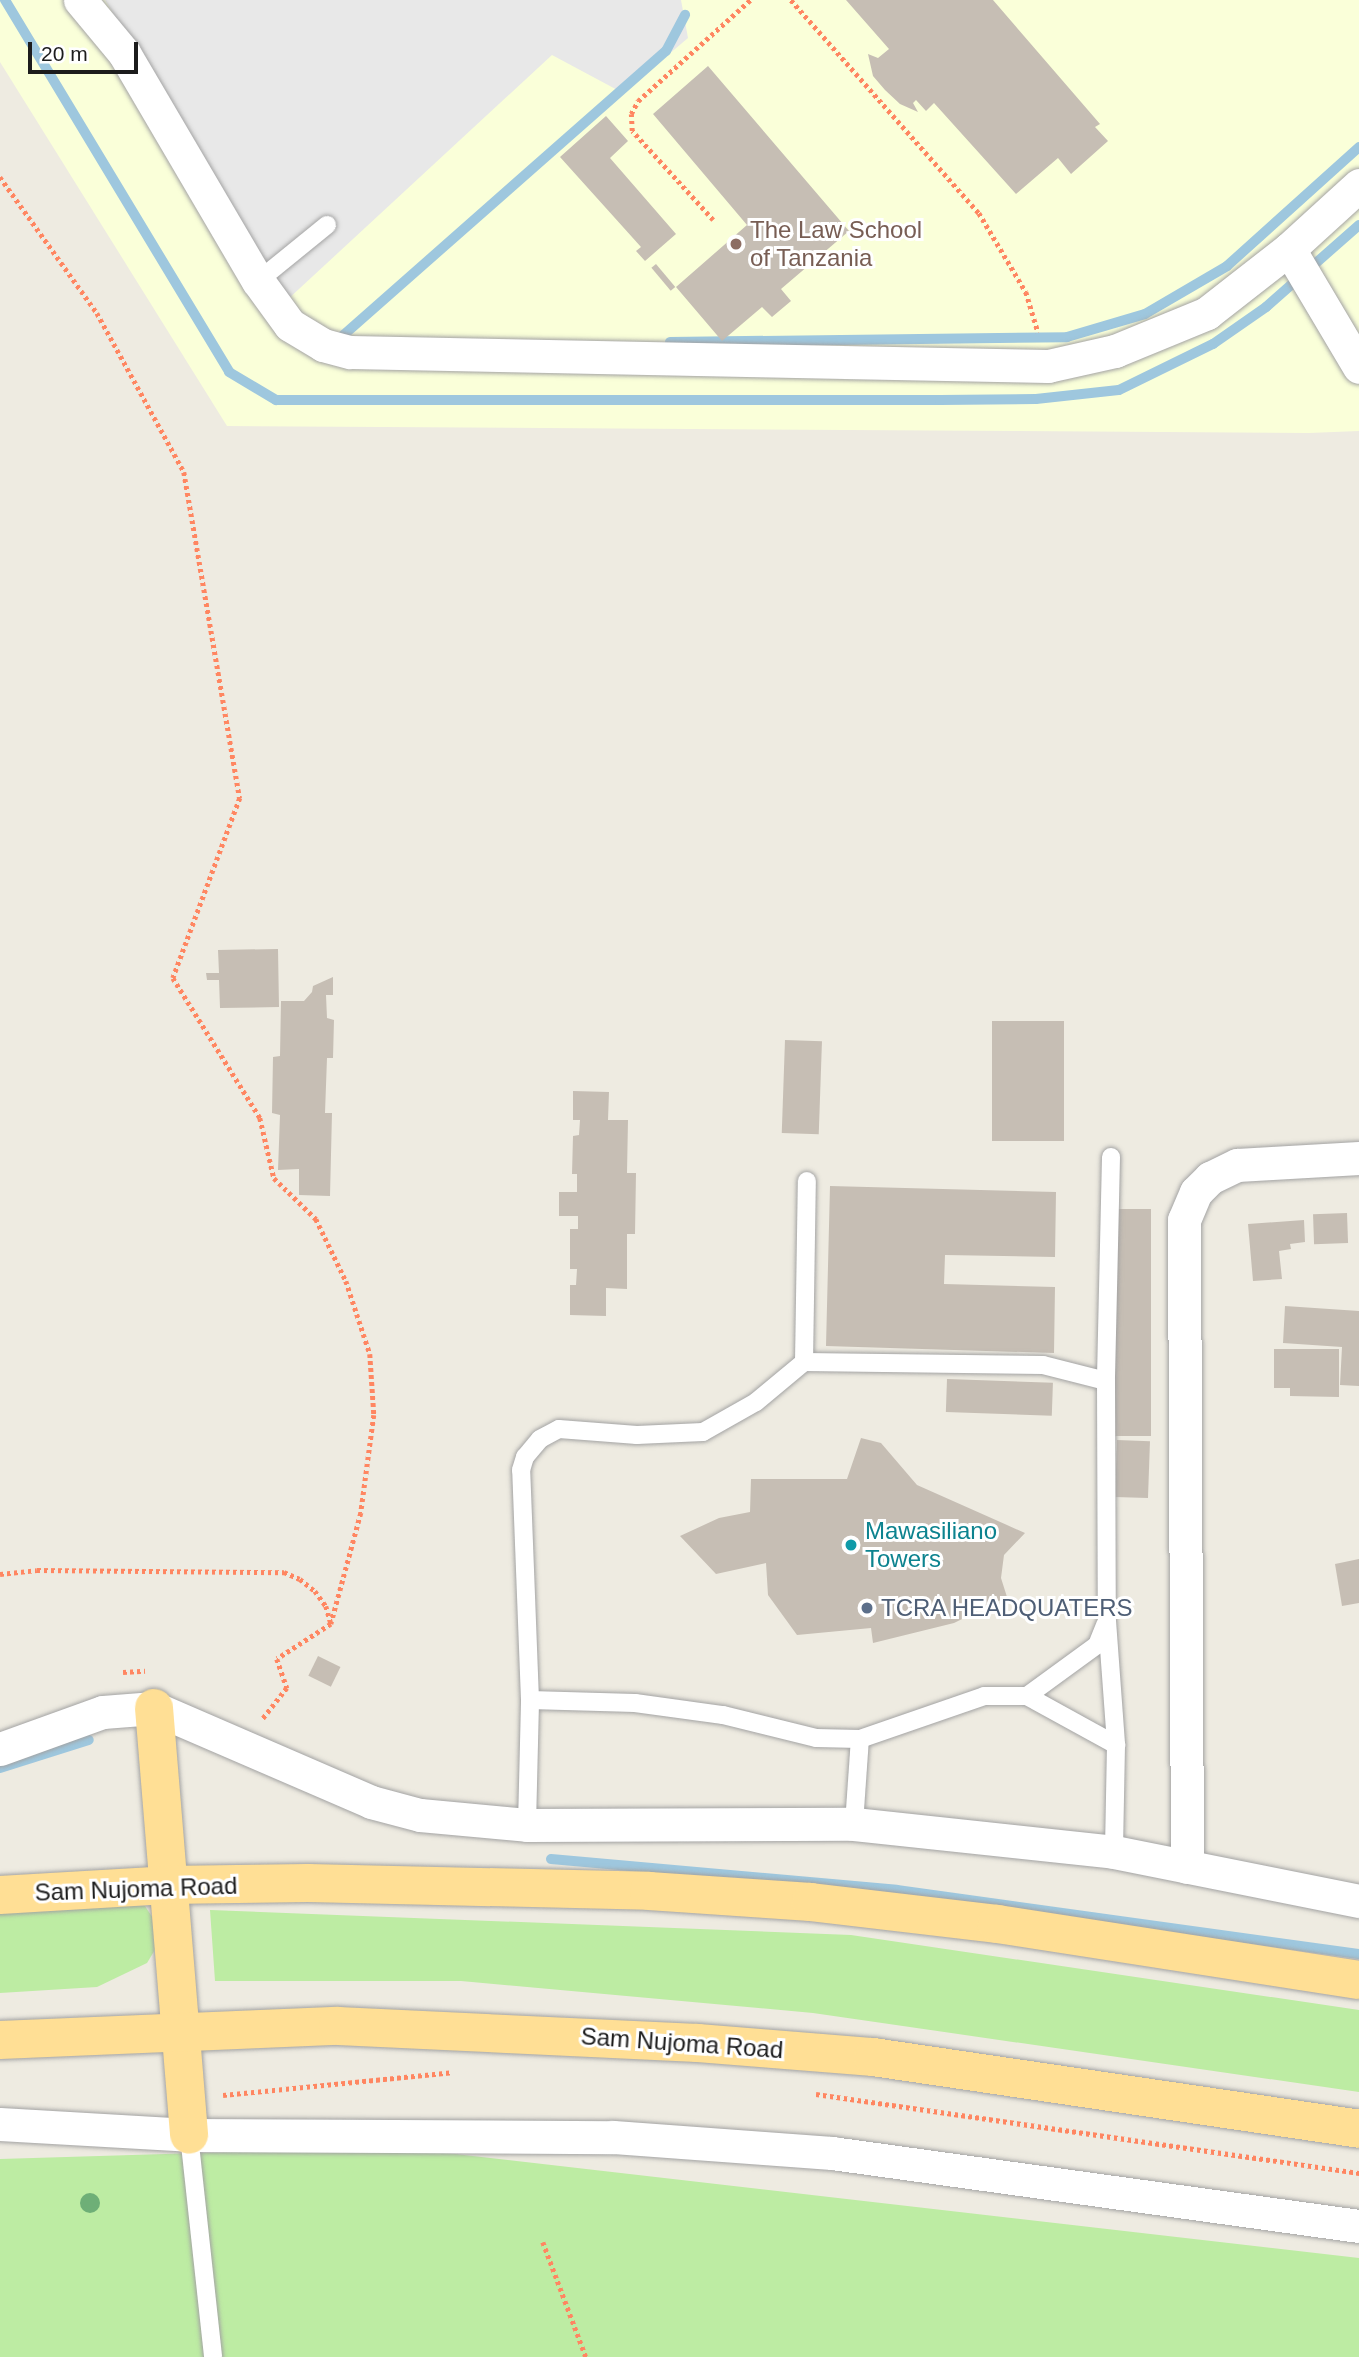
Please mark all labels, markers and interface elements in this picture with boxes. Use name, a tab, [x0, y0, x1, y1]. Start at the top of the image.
scale bar	[32, 28, 142, 72]
text: 20 m	[41, 42, 88, 65]
place label: The Law School of Tanzania	[750, 216, 922, 272]
marker: The Law School of Tanzania	[728, 236, 744, 252]
place label: Mawasiliano Towers	[865, 1517, 997, 1573]
marker: Mawasiliano Towers	[843, 1537, 859, 1553]
place label: TCRA HEADQUATERS	[881, 1594, 1134, 1622]
marker: TCRA HEADQUATERS	[859, 1600, 875, 1616]
street label: Sam Nujoma Road	[34, 1871, 238, 1907]
street label: Sam Nujoma Road	[580, 2022, 784, 2064]

